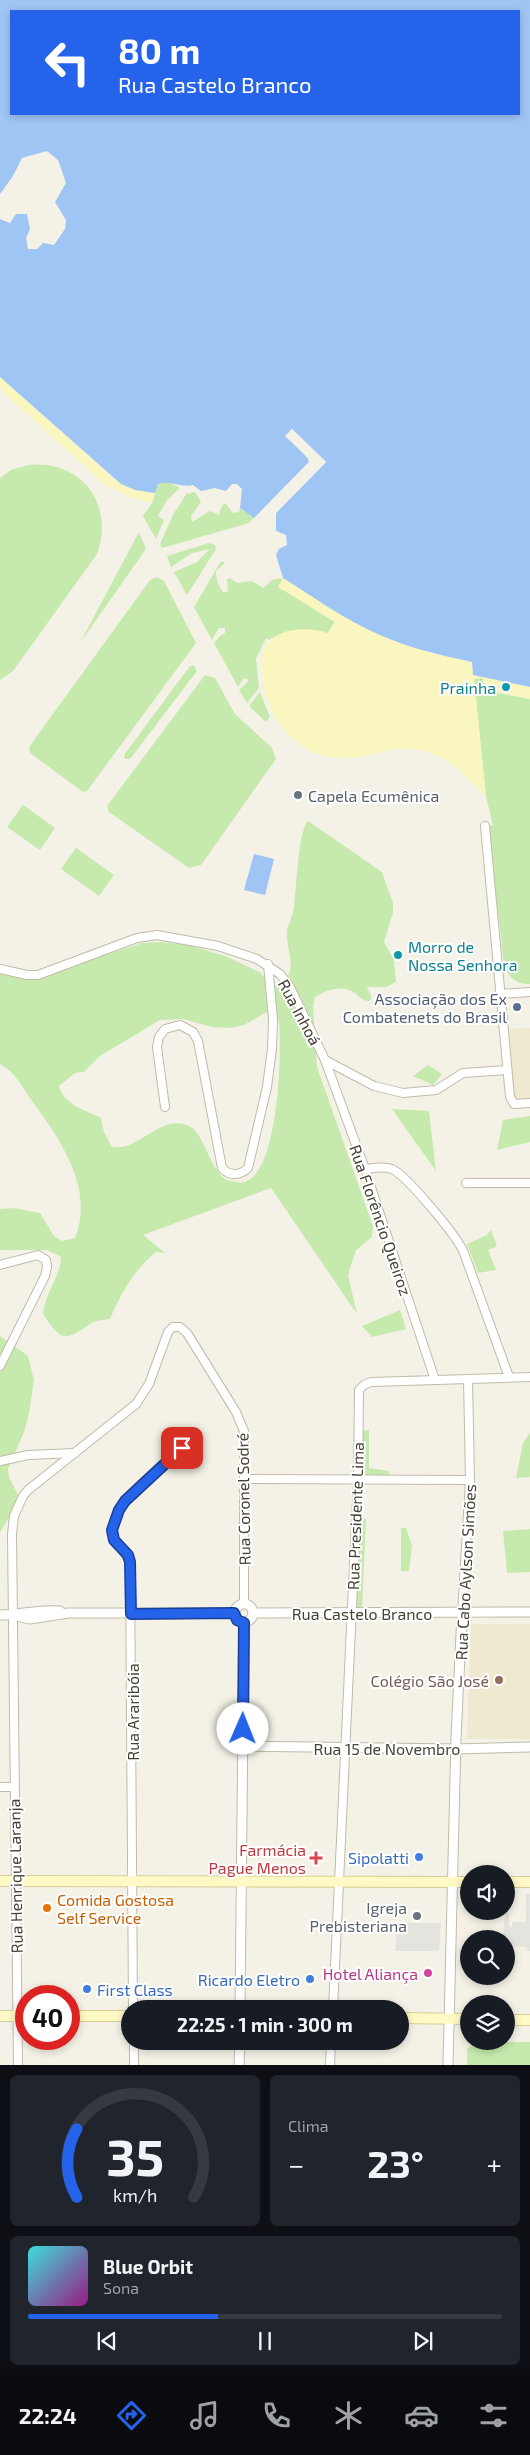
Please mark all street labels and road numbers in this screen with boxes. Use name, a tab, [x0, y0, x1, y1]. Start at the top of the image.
street label: Rua Inhoá	[275, 976, 325, 1048]
street label: Rua Florêncio Queiroz	[345, 1142, 416, 1298]
street label: Rua Coronel Sodré	[232, 1432, 254, 1566]
street label: Rua Presidente Lima	[343, 1442, 367, 1590]
street label: Rua Cabo Aylson Simões	[451, 1483, 479, 1661]
street label: Rua Castelo Branco	[292, 1604, 432, 1623]
street label: Rua Araribóia	[123, 1663, 142, 1761]
street label: Rua 15 de Novembro	[314, 1739, 460, 1758]
street label: Rua Henrique Laranja	[4, 1798, 27, 1954]

